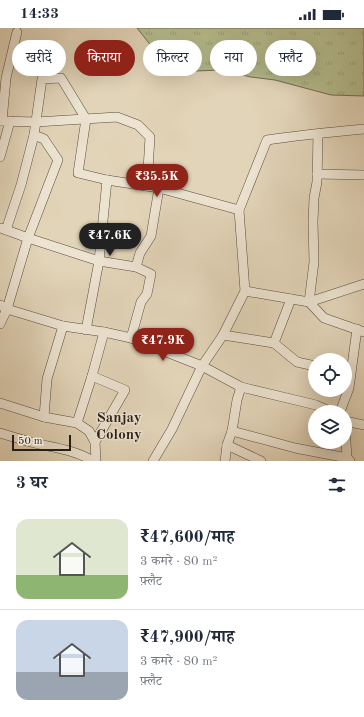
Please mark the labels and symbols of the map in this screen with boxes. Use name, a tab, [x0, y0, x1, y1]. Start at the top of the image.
pin: ₹35.5K	[124, 164, 190, 198]
pin: ₹47.6K	[77, 223, 143, 257]
pin: ₹47.9K	[130, 328, 196, 362]
district label: Sanjay Colony	[96, 411, 142, 443]
scale bar	[12, 433, 71, 452]

